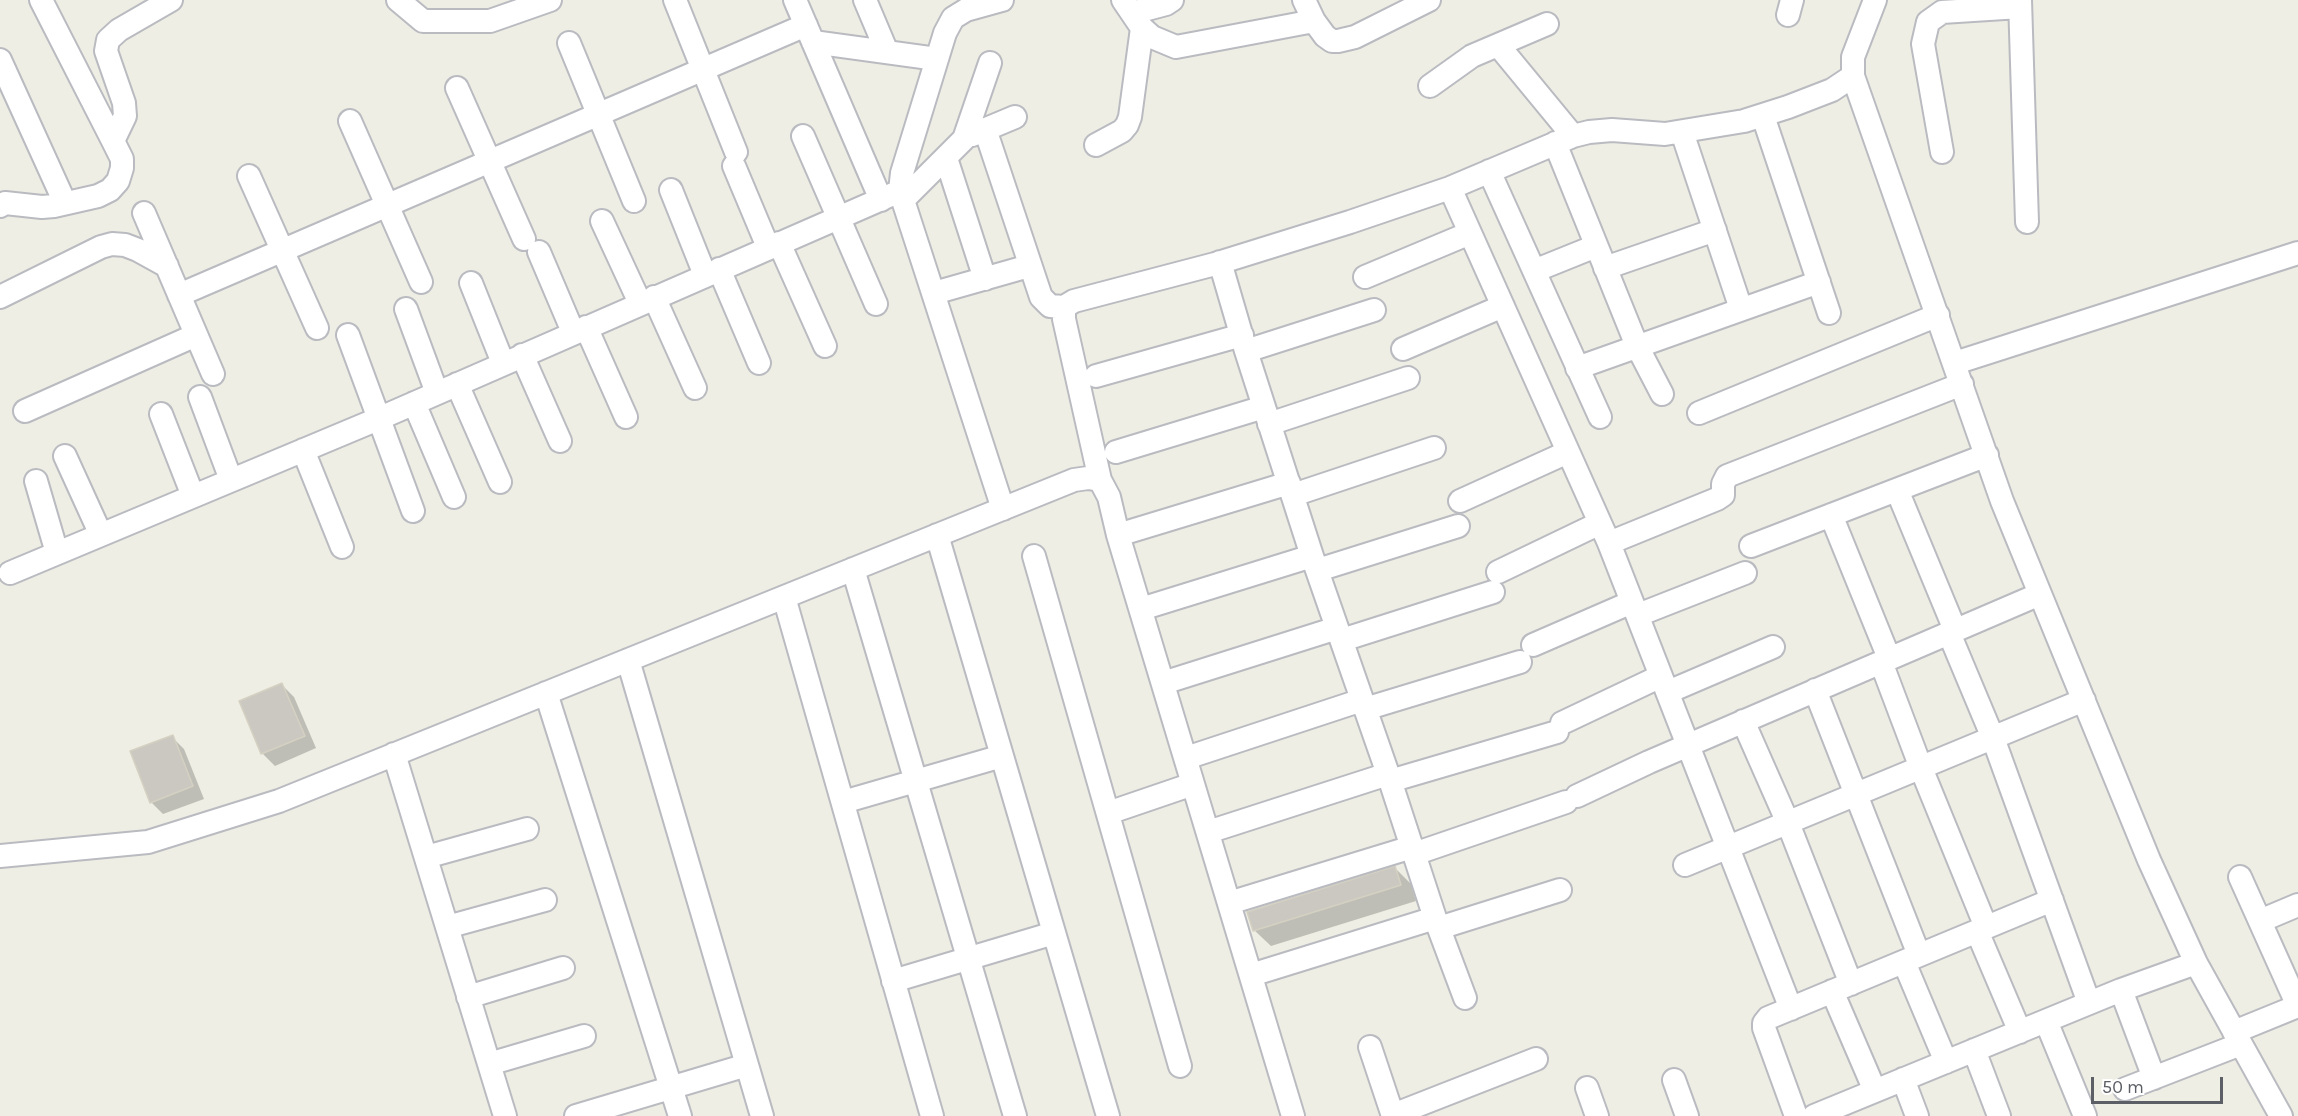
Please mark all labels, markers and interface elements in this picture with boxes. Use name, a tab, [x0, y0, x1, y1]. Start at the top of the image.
scale bar	[2094, 1065, 2226, 1103]
text: 50 m	[2102, 1076, 2144, 1098]

